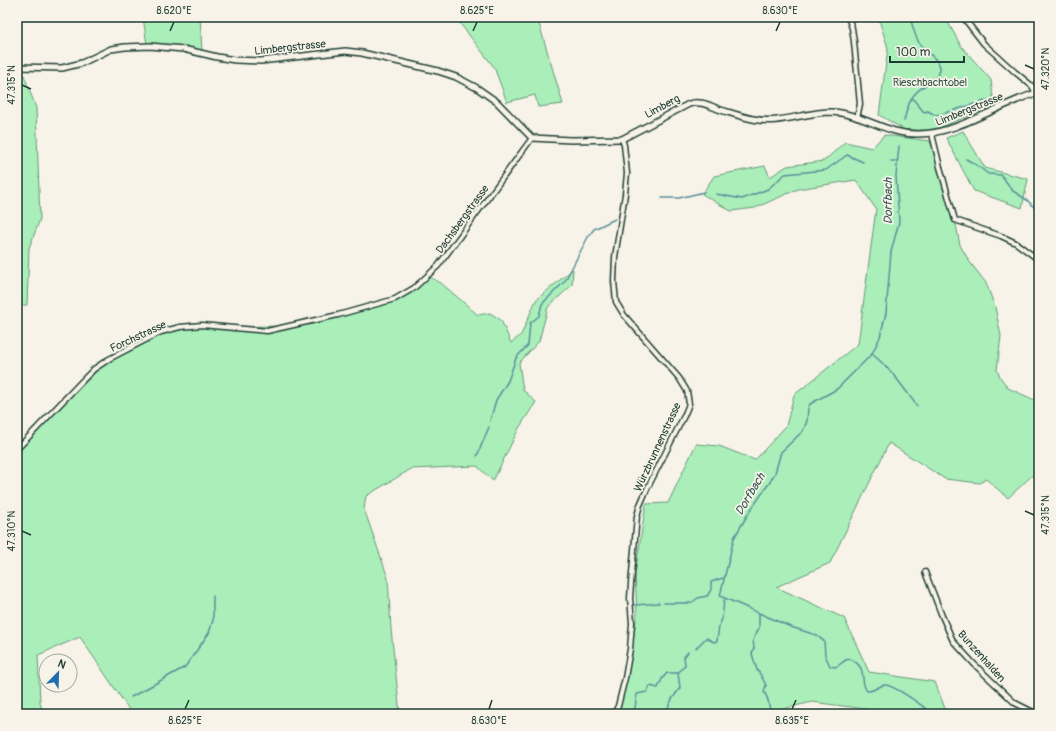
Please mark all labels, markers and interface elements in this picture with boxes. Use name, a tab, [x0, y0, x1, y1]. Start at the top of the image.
text: 8.620°E	[156, 5, 192, 17]
text: 8.625°E	[460, 5, 494, 17]
text: 8.630°E	[762, 5, 798, 17]
street label: Limbergstrasse	[254, 37, 327, 58]
scale bar	[890, 38, 964, 64]
text: 100 m	[896, 45, 931, 60]
text: 47.320°N	[1040, 48, 1052, 90]
text: 47.315°N	[6, 65, 18, 105]
park label: Rieschbachtobel	[893, 76, 967, 89]
street label: Limbergstrasse	[934, 90, 1005, 129]
street label: Limberg	[642, 92, 682, 121]
water label: Dorfbach	[881, 176, 896, 224]
street label: Dachsbergstrasse	[433, 182, 492, 256]
street label: Forchstrasse	[108, 318, 169, 355]
street label: Würzbrunnenstrasse	[631, 400, 684, 494]
water label: Dorfbach	[732, 469, 769, 518]
text: 47.315°N	[1040, 495, 1052, 535]
text: 47.310°N	[6, 510, 18, 551]
street label: Bunzenhalden	[955, 628, 1008, 685]
north arrow	[38, 653, 78, 693]
text: N	[56, 657, 68, 672]
text: 8.625°E	[168, 715, 202, 727]
text: 8.630°E	[471, 715, 507, 727]
text: 8.635°E	[775, 715, 809, 727]

